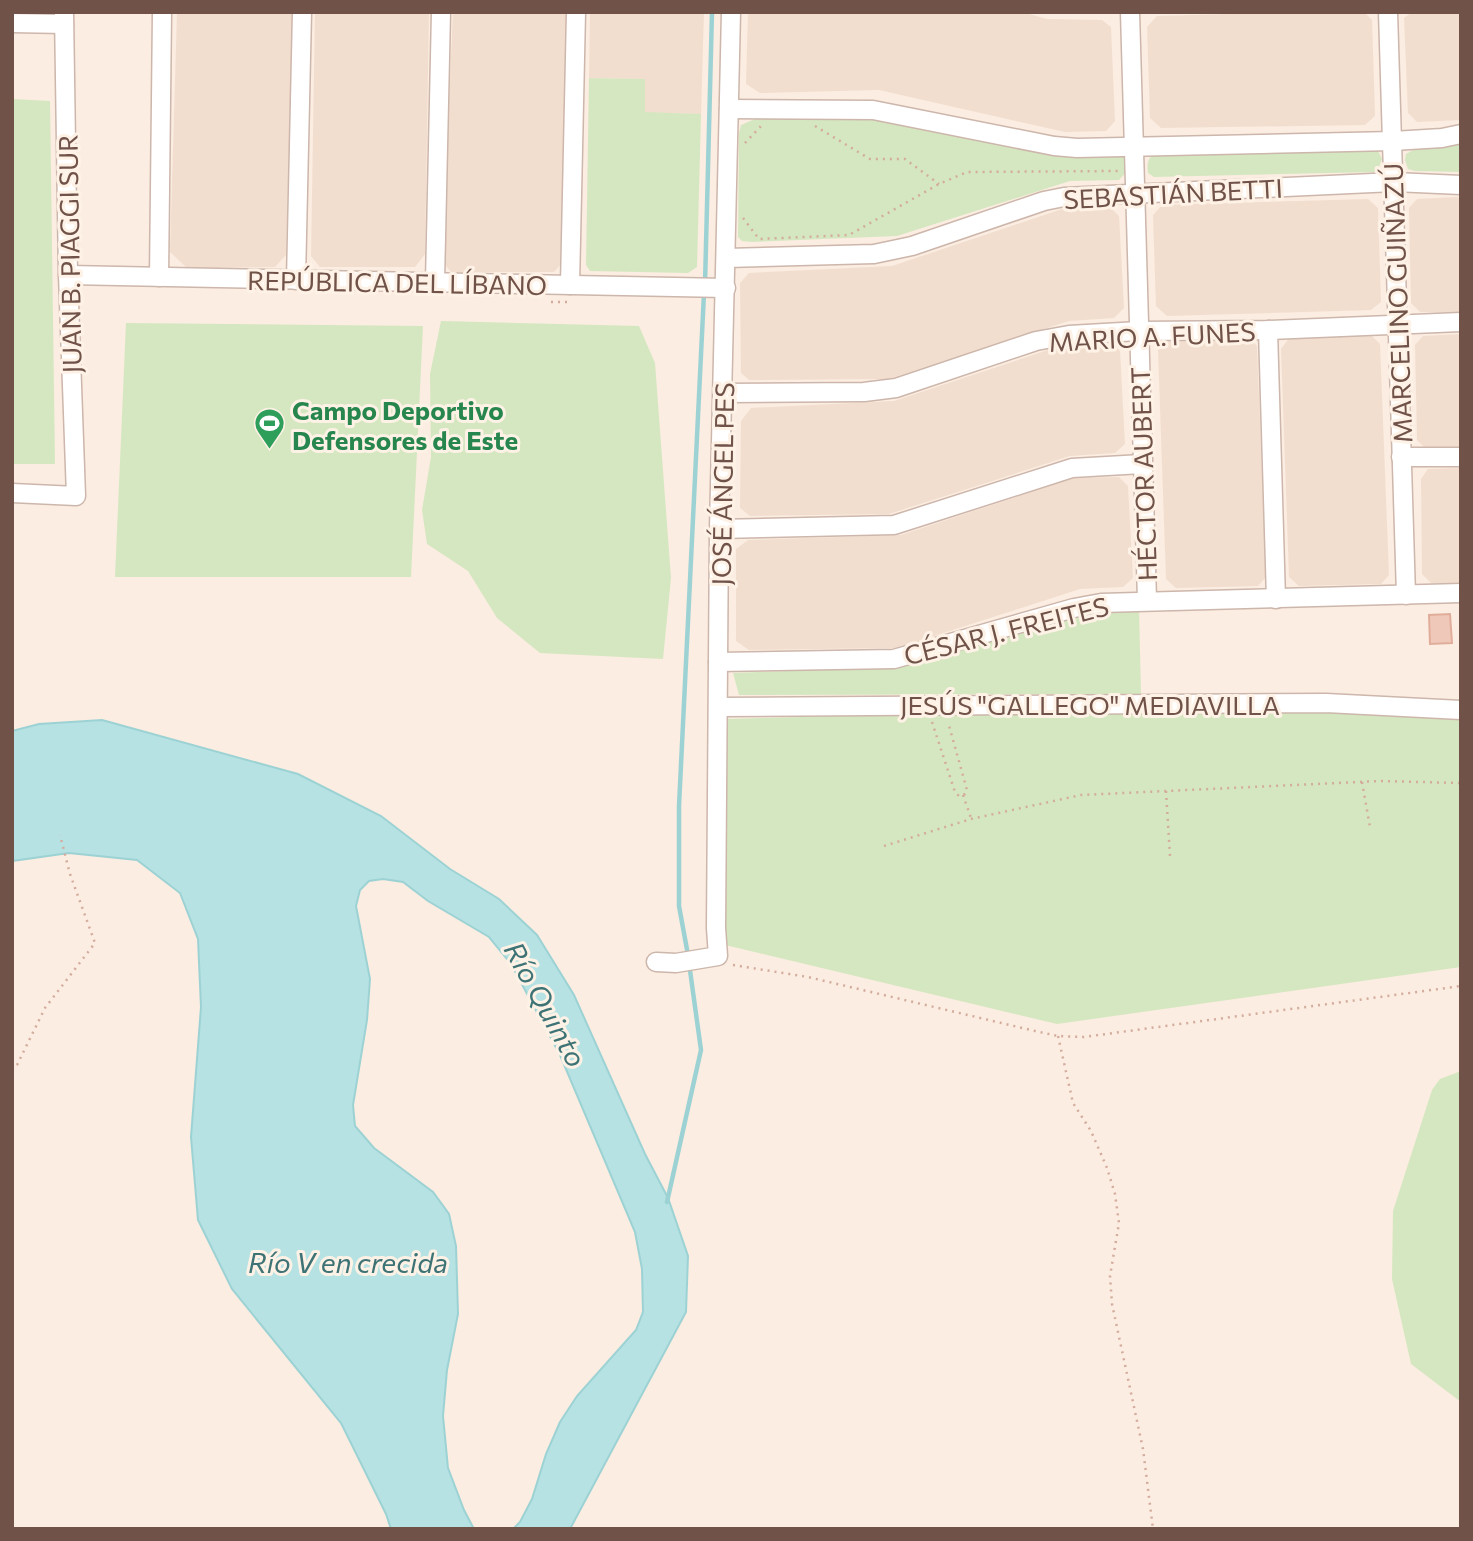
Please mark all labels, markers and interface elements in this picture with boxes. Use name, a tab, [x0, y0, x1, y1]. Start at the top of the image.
street label: JUAN B. PIAGGI SUR	[51, 134, 87, 374]
street label: MARCELINO GUIÑAZÚ	[1377, 162, 1417, 444]
street label: SEBASTIÁN BETTI	[1063, 172, 1283, 214]
street label: REPÚBLICA DEL LÍBANO	[247, 264, 547, 300]
street label: MARIO A. FUNES	[1048, 315, 1256, 357]
street label: HÉCTOR AUBERT	[1124, 366, 1162, 582]
street label: JOSÉ ÁNGEL PES	[705, 382, 739, 586]
place label: Campo Deportivo Defensores de Este	[292, 394, 518, 455]
sports icon: Campo Deportivo Defensores de Este	[252, 407, 286, 451]
street label: CÉSAR J. FREITES	[900, 590, 1112, 670]
street label: JESÚS "GALLEGO" MEDIAVILLA	[900, 689, 1280, 720]
water label: Río Quinto	[498, 935, 594, 1073]
water label: Río V en crecida	[248, 1245, 448, 1279]

